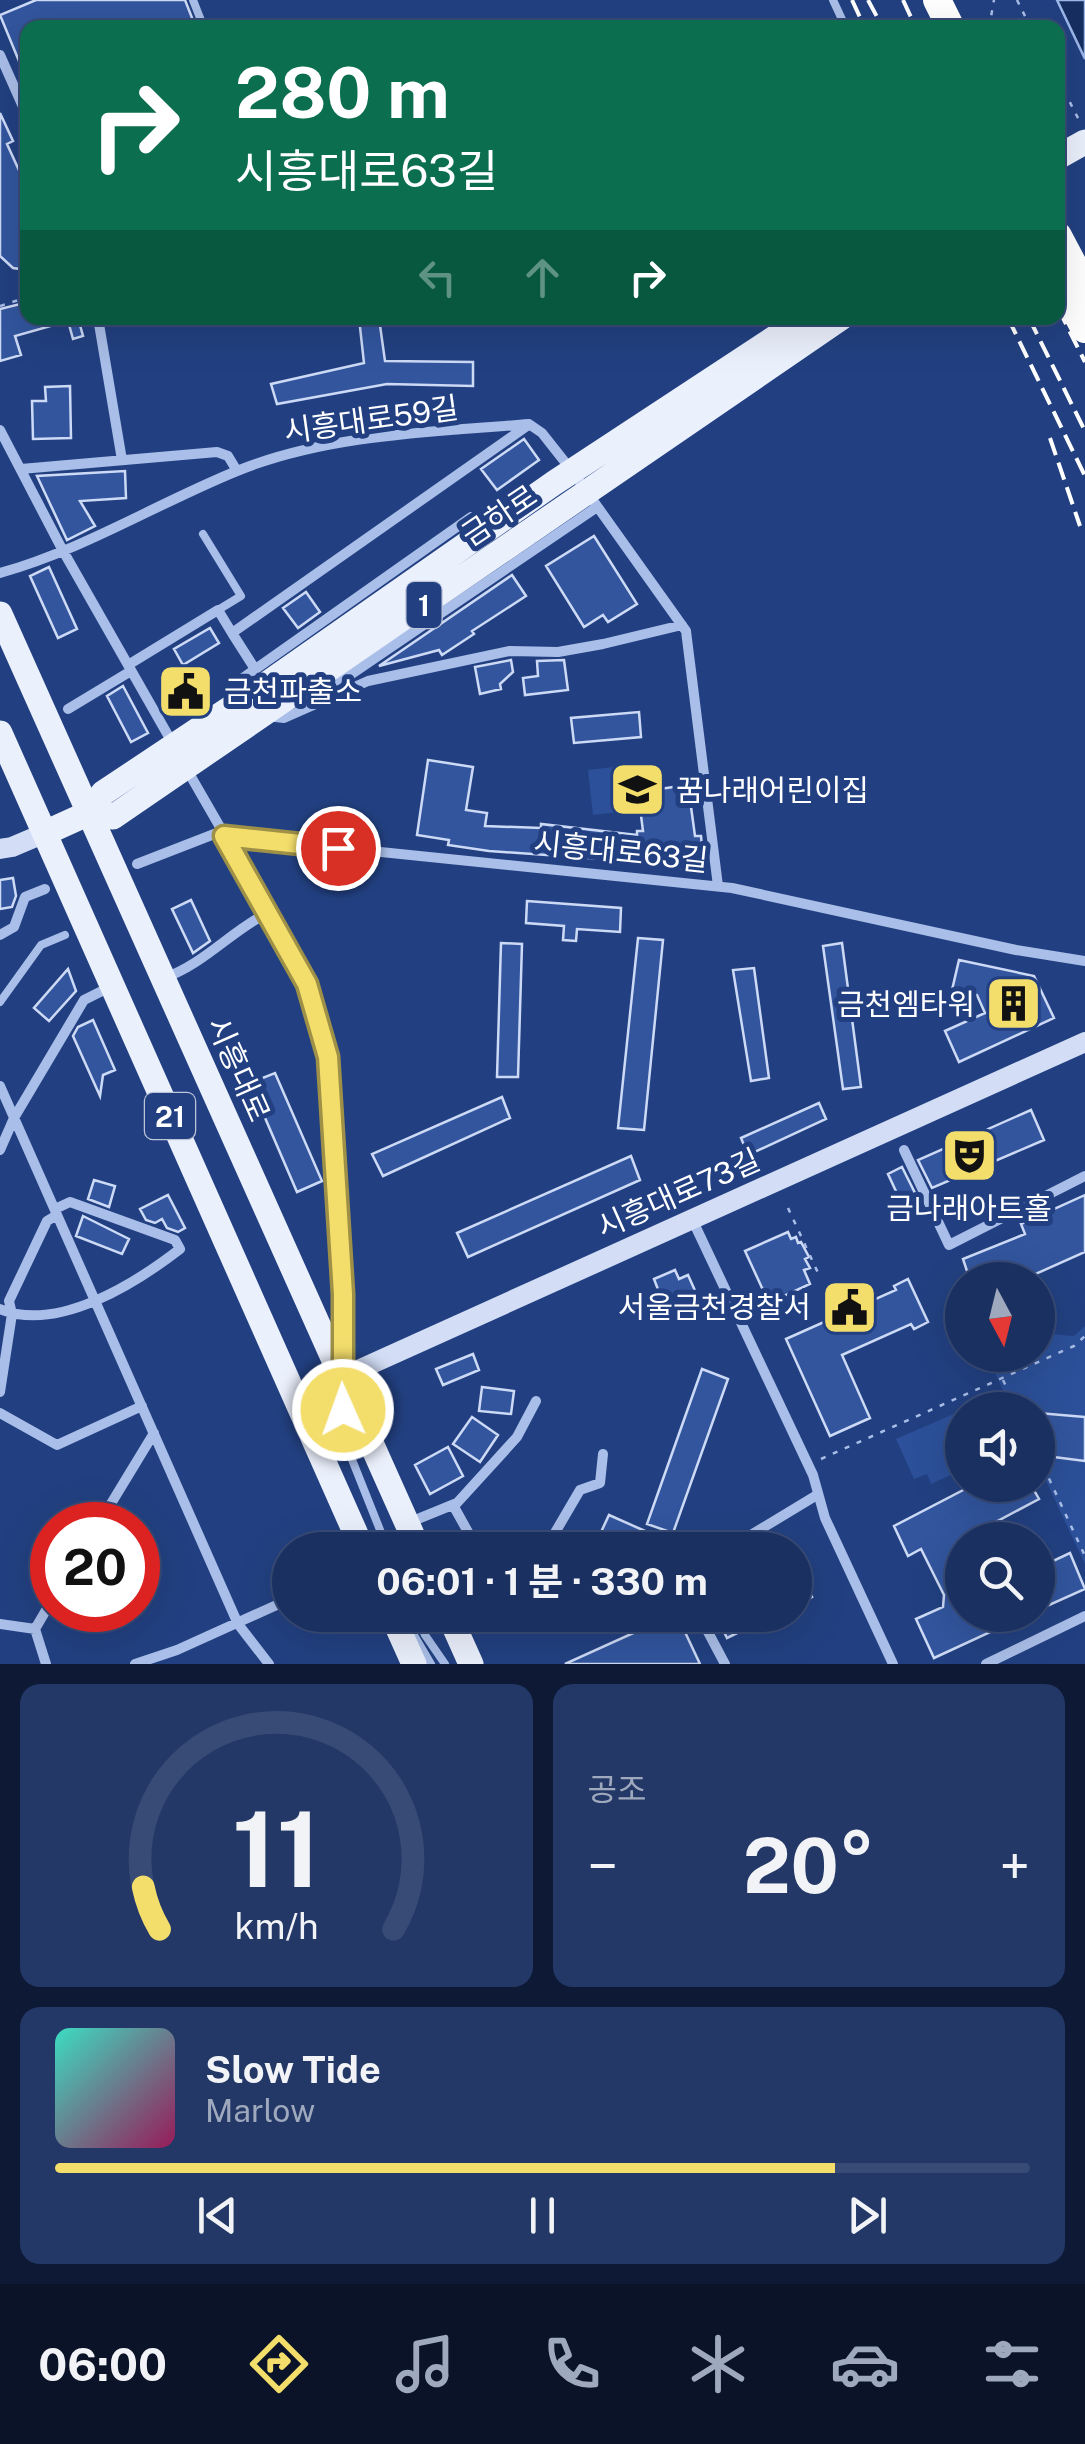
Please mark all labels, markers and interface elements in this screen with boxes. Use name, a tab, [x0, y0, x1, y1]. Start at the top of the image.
text: 280 m	[235, 51, 450, 134]
icon: right	[70, 60, 200, 190]
text: 시흥대로63길	[235, 144, 498, 197]
icon: left	[410, 250, 465, 305]
icon: ahead	[515, 250, 570, 305]
icon: right	[620, 250, 675, 305]
street label: 시흥대로59길	[281, 389, 461, 449]
street label: 금하로	[455, 477, 543, 553]
road number: 1	[406, 582, 442, 628]
public building icon: 금천파출소	[155, 661, 215, 721]
place label: 금천파출소	[224, 673, 362, 709]
school or university icon: 꿈나래어린이집	[607, 760, 667, 820]
place label: 꿈나래어린이집	[676, 772, 869, 808]
pin	[296, 806, 381, 891]
icon: arrive	[311, 821, 366, 876]
street label: 시흥대로63길	[532, 824, 710, 878]
building icon: 금천엠타워	[984, 974, 1044, 1034]
place label: 금천엠타워	[837, 986, 975, 1022]
street label: 시흥대로	[200, 1011, 278, 1127]
road number: 21	[145, 1093, 195, 1139]
theatre icon: 금나래아트홀	[939, 1125, 999, 1185]
street label: 시흥대로73길	[591, 1141, 765, 1245]
place label: 금나래아트홀	[886, 1190, 1052, 1226]
north arrow	[945, 1262, 1055, 1372]
map controls	[945, 1262, 1055, 1632]
public building icon: 서울금천경찰서	[820, 1277, 880, 1337]
place label: 서울금천경찰서	[618, 1289, 811, 1325]
position arrow	[291, 1358, 395, 1462]
button: sound	[945, 1392, 1055, 1502]
speed limit sign: 20	[30, 1502, 160, 1632]
button: search	[945, 1522, 1055, 1632]
text: 06:01 · 1 분 · 330 m	[376, 1559, 708, 1604]
text: 공조	[588, 1771, 646, 1808]
text: 11	[232, 1788, 321, 1910]
text: 20°	[743, 1822, 875, 1910]
text: −	[588, 1834, 618, 1898]
text: +	[999, 1834, 1030, 1898]
text: km/h	[234, 1905, 318, 1947]
text: Slow Tide	[205, 2047, 381, 2092]
text: Marlow	[205, 2092, 315, 2129]
icon: previous	[190, 2188, 245, 2243]
icon: pause	[515, 2188, 570, 2243]
icon: next	[840, 2188, 895, 2243]
icon: directions	[244, 2329, 314, 2399]
icon: music	[390, 2329, 460, 2399]
icon: phone	[537, 2329, 607, 2399]
icon: climate	[683, 2329, 753, 2399]
icon: car	[830, 2329, 900, 2399]
icon: filters	[977, 2329, 1047, 2399]
text: 06:00	[38, 2338, 167, 2391]

